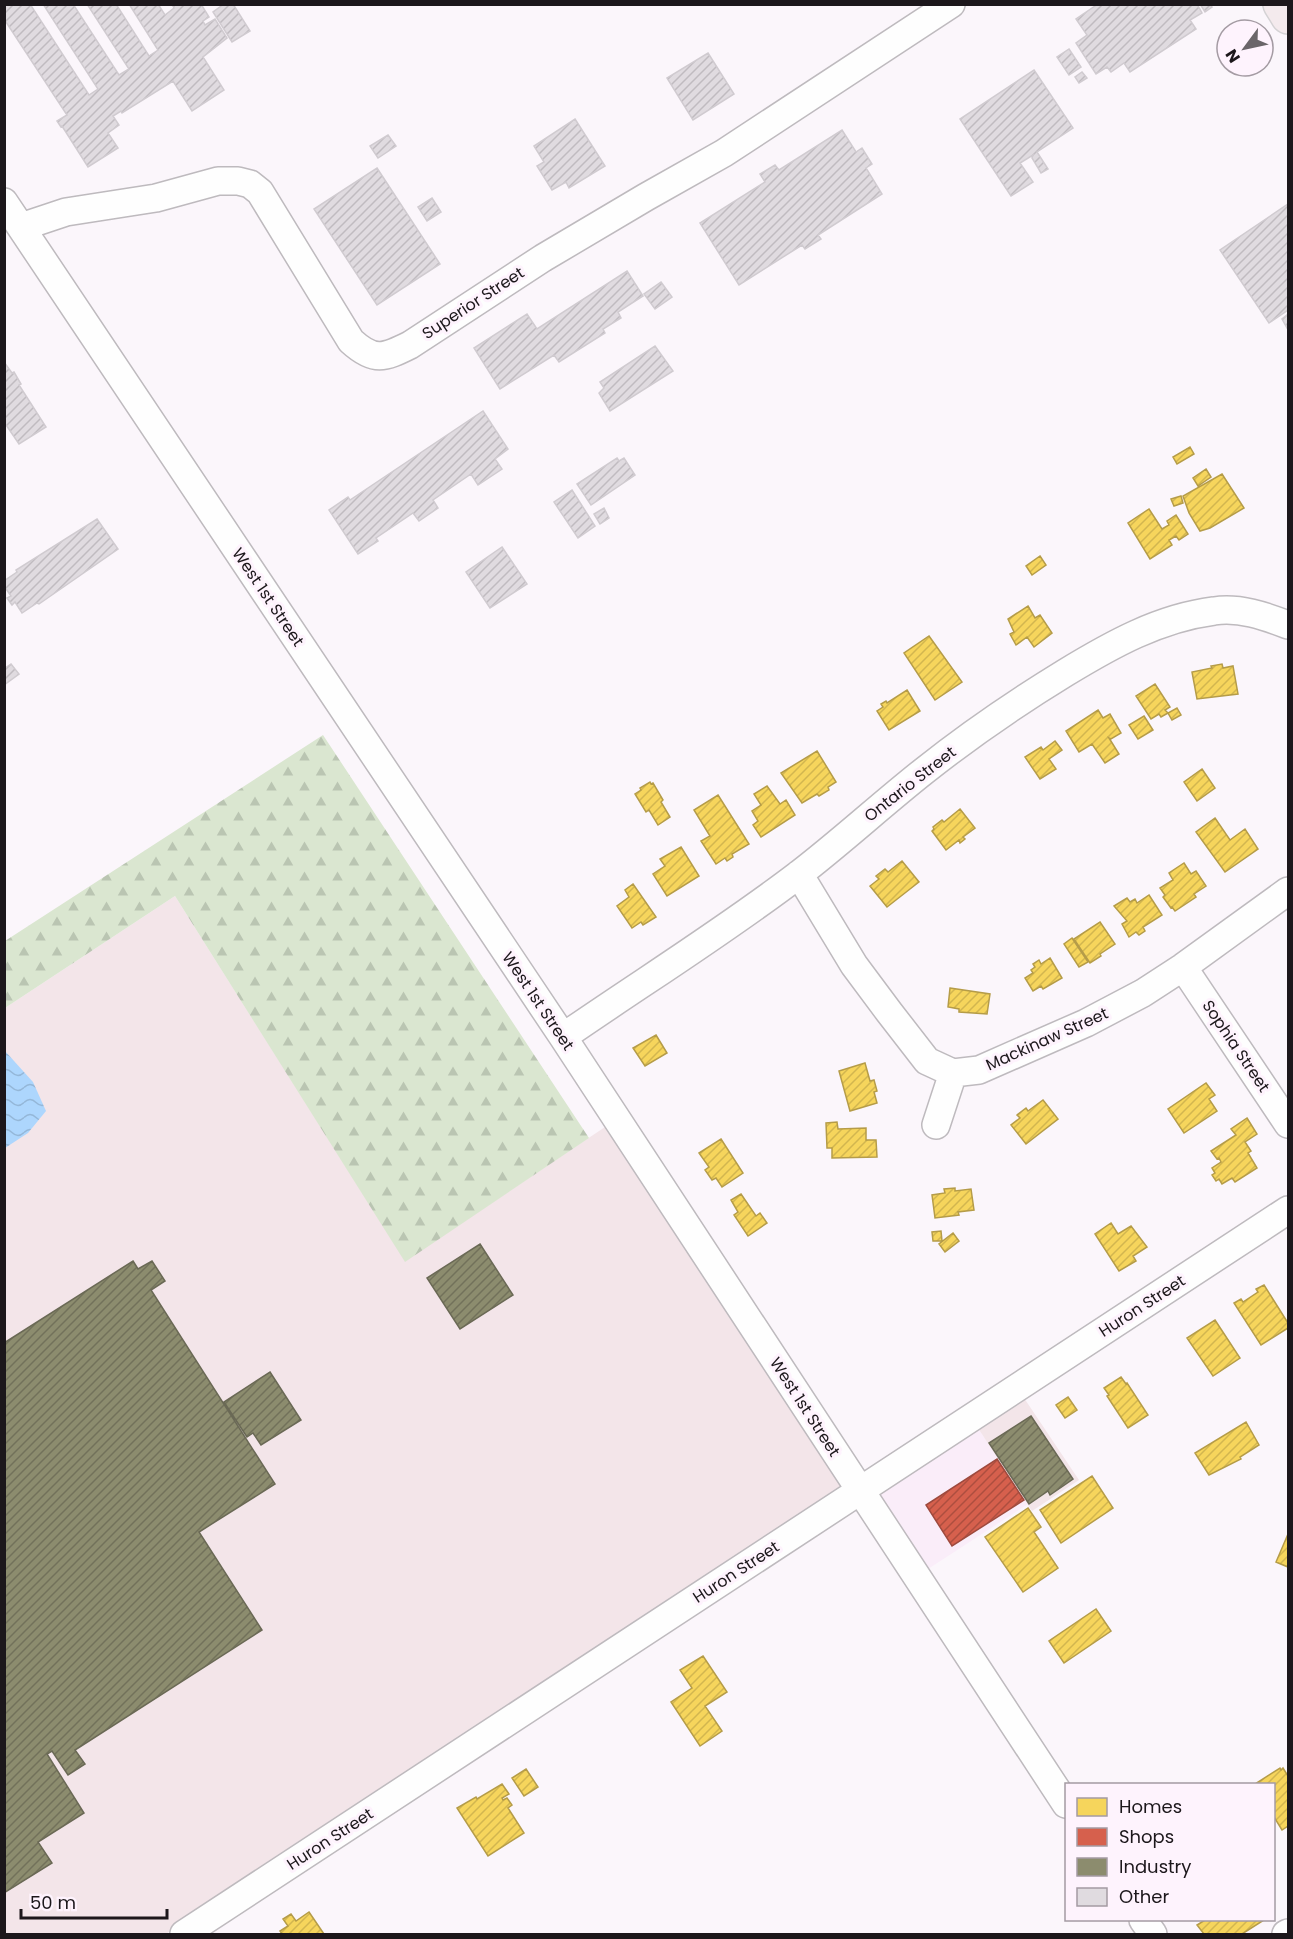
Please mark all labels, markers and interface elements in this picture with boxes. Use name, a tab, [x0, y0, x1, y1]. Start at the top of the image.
north arrow	[1215, 18, 1275, 78]
text: N	[1220, 45, 1246, 67]
street label: Superior Street	[417, 261, 529, 345]
street label: West 1st Street	[226, 543, 310, 651]
street label: Ontario Street	[859, 741, 961, 827]
street label: West 1st Street	[496, 947, 580, 1055]
street label: Sophia Street	[1197, 995, 1275, 1097]
street label: Mackinaw Street	[982, 1002, 1112, 1076]
street label: Huron Street	[1094, 1269, 1190, 1343]
street label: West 1st Street	[764, 1353, 846, 1461]
street label: Huron Street	[688, 1535, 784, 1609]
legend	[1065, 1783, 1275, 1921]
text: Homes	[1119, 1794, 1182, 1819]
street label: Huron Street	[282, 1802, 378, 1876]
text: Shops	[1119, 1824, 1174, 1849]
text: Industry	[1119, 1854, 1191, 1879]
scale bar	[21, 1882, 166, 1920]
text: Other	[1119, 1884, 1169, 1909]
text: 50 m	[30, 1890, 76, 1915]

